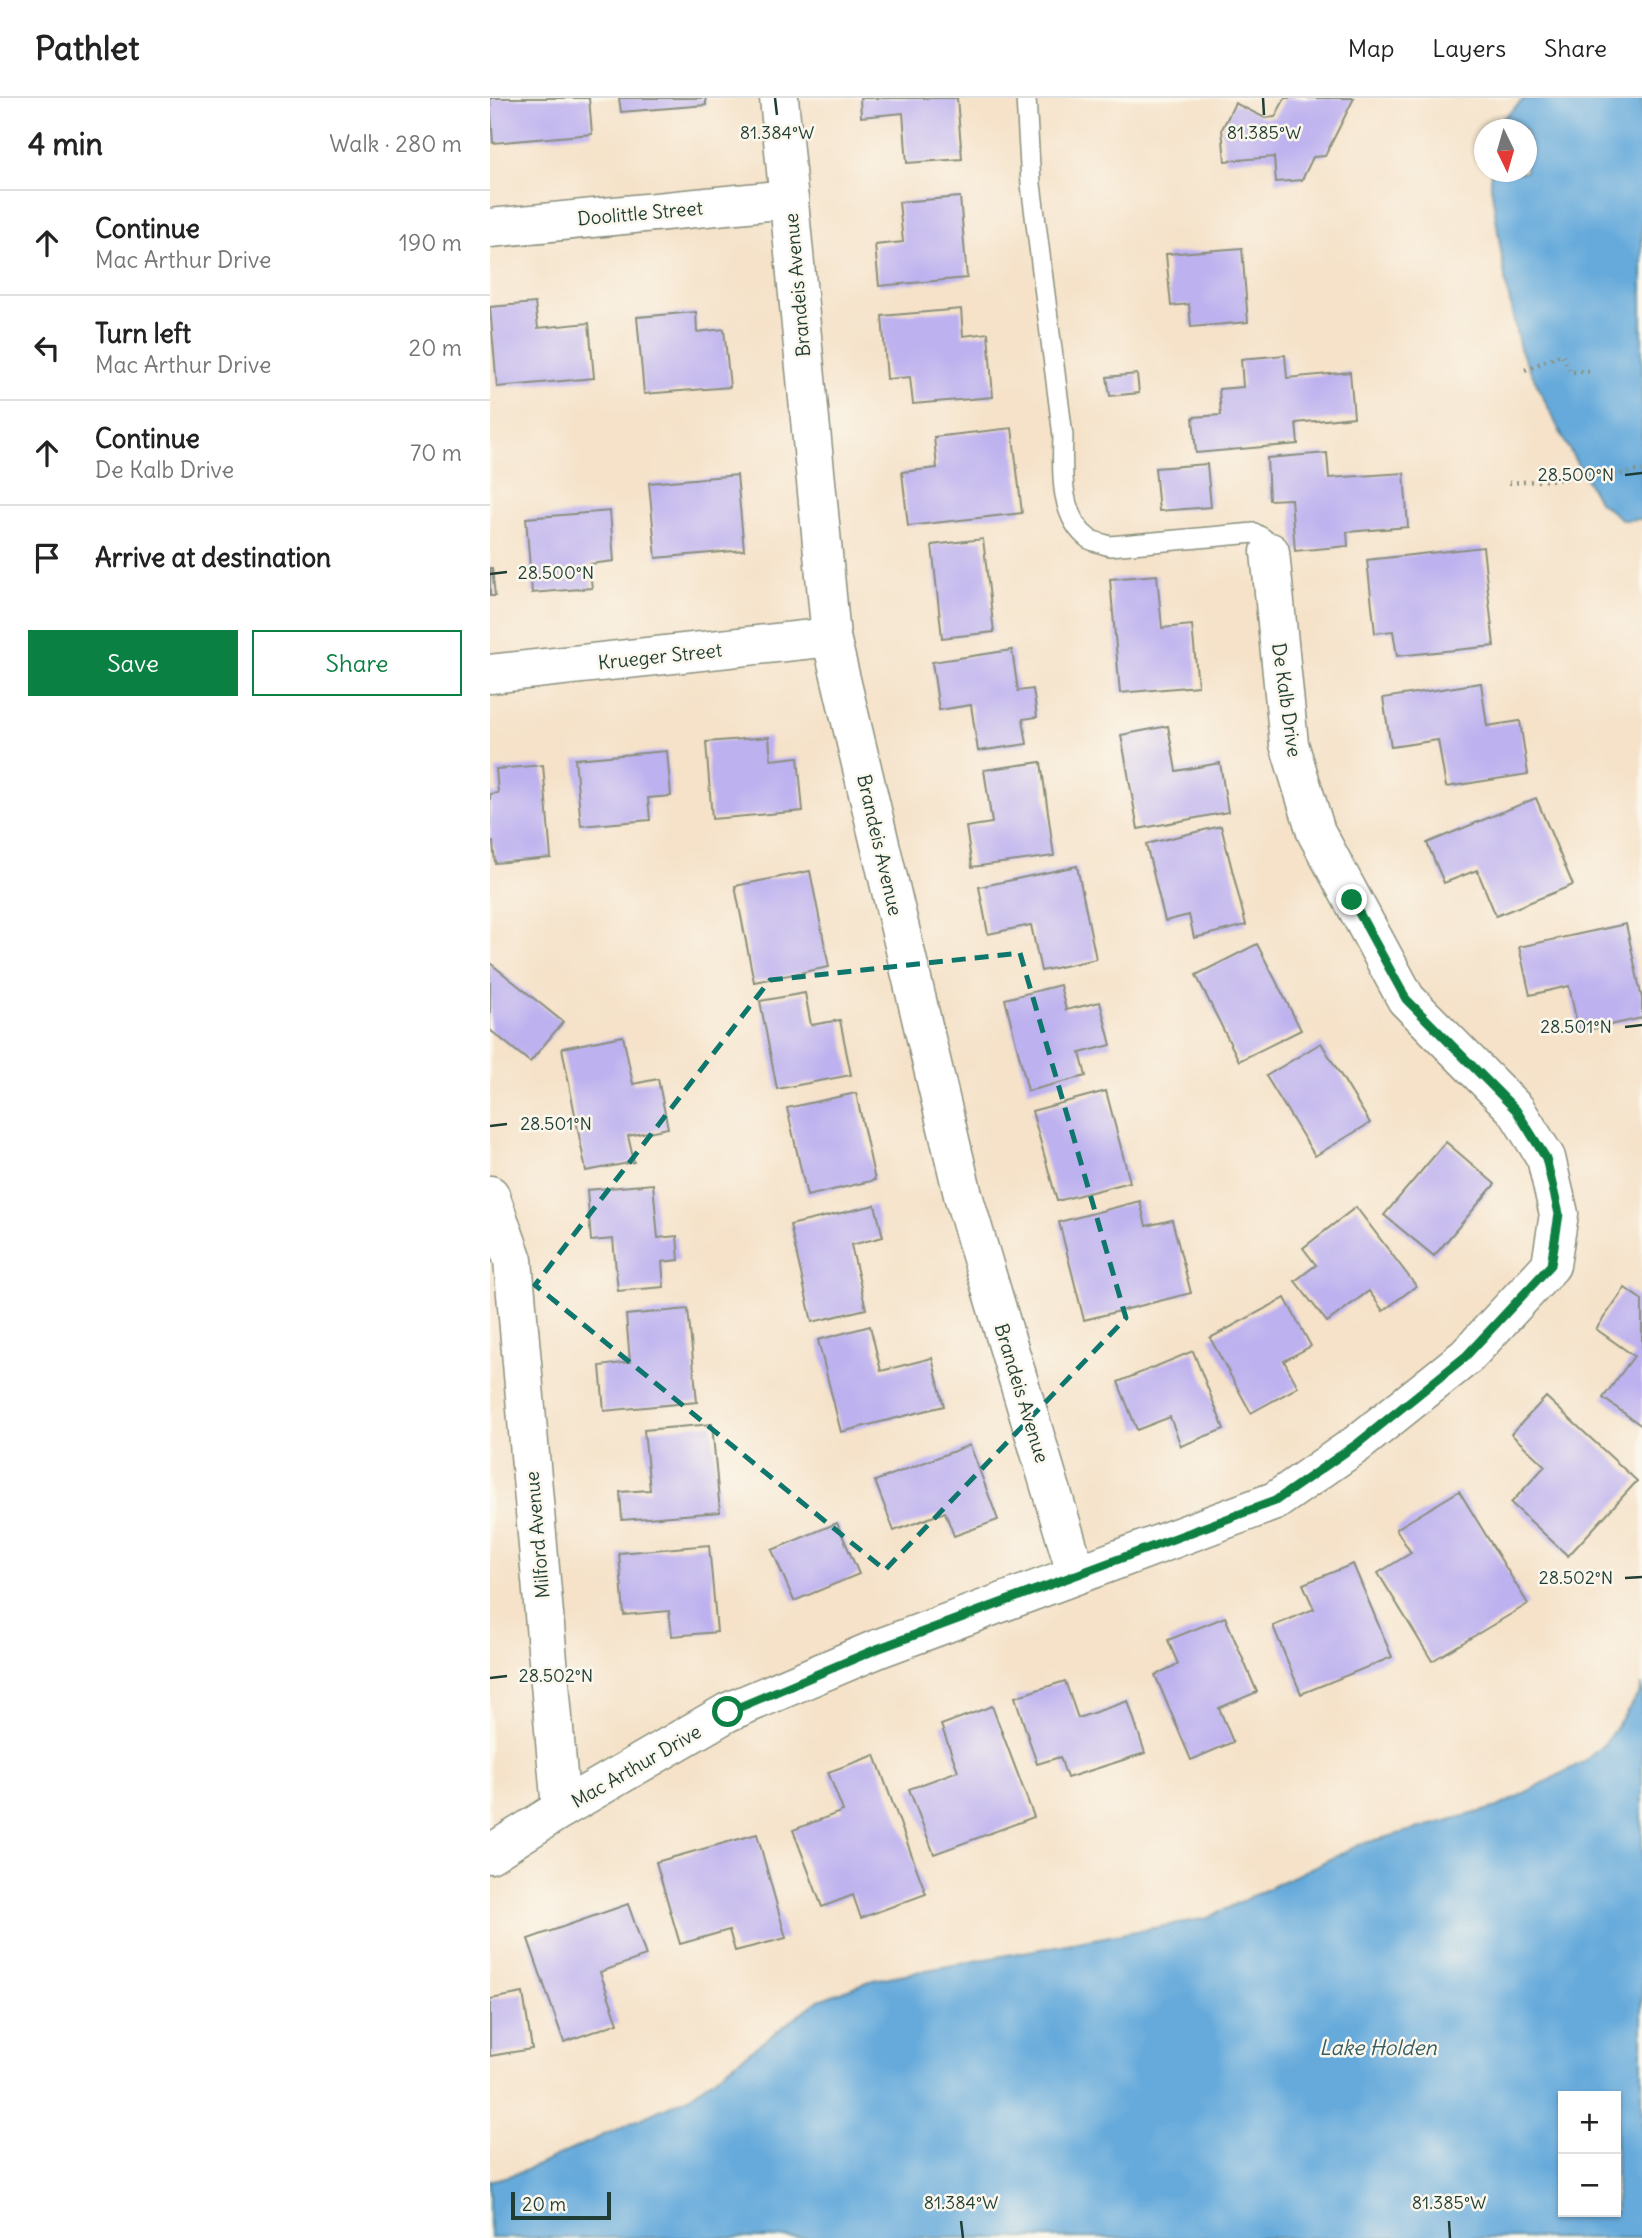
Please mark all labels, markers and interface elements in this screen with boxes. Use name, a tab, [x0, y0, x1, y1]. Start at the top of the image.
text: Pathlet	[35, 27, 139, 69]
text: Map	[1348, 33, 1394, 63]
text: Layers	[1432, 33, 1506, 63]
text: Share	[1544, 33, 1607, 63]
north arrow	[1474, 119, 1537, 182]
text: 81.384°W	[740, 121, 814, 144]
text: 81.385°W	[1227, 121, 1301, 144]
text: 4 min	[28, 125, 103, 163]
text: Walk · 280 m	[329, 129, 462, 158]
street label: Doolittle Street	[576, 196, 704, 230]
text: Continue	[95, 212, 200, 245]
street label: Brandeis Avenue	[779, 212, 815, 358]
icon: ahead	[28, 224, 66, 262]
text: 190 m	[399, 228, 462, 257]
text: Mac Arthur Drive	[95, 245, 271, 274]
text: Turn left	[95, 317, 191, 350]
icon: left	[28, 329, 66, 367]
text: 20 m	[409, 333, 462, 362]
text: Mac Arthur Drive	[95, 350, 271, 379]
text: Continue	[95, 422, 200, 455]
icon: ahead	[28, 434, 66, 472]
text: 70 m	[410, 438, 462, 467]
text: De Kalb Drive	[95, 455, 234, 484]
text: 28.500°N	[1538, 463, 1614, 486]
icon: arrive	[28, 539, 66, 577]
text: Arrive at destination	[95, 541, 331, 574]
text: 28.500°N	[518, 561, 594, 584]
button: Save	[28, 630, 238, 696]
button: Share	[252, 630, 462, 696]
street label: Krueger Street	[597, 638, 723, 674]
street label: De Kalb Drive	[1267, 641, 1307, 759]
street label: Brandeis Avenue	[852, 772, 908, 918]
route end	[1336, 884, 1367, 915]
text: 28.501°N	[1540, 1015, 1612, 1038]
text: 28.501°N	[520, 1112, 592, 1135]
street label: Brandeis Avenue	[989, 1321, 1055, 1465]
street label: Milford Avenue	[519, 1470, 555, 1600]
text: 28.502°N	[1539, 1566, 1613, 1589]
text: 28.502°N	[519, 1664, 593, 1687]
route start	[712, 1696, 743, 1727]
street label: Mac Arthur Drive	[567, 1719, 705, 1813]
water label: Lake Holden	[1319, 2034, 1438, 2061]
map controls	[1558, 2091, 1621, 2217]
button: +	[1558, 2091, 1621, 2154]
button: −	[1558, 2154, 1621, 2217]
scale bar	[511, 2189, 611, 2221]
text: 81.384°W	[924, 2191, 998, 2214]
text: 81.385°W	[1412, 2191, 1486, 2214]
text: 20 m	[522, 2192, 566, 2216]

